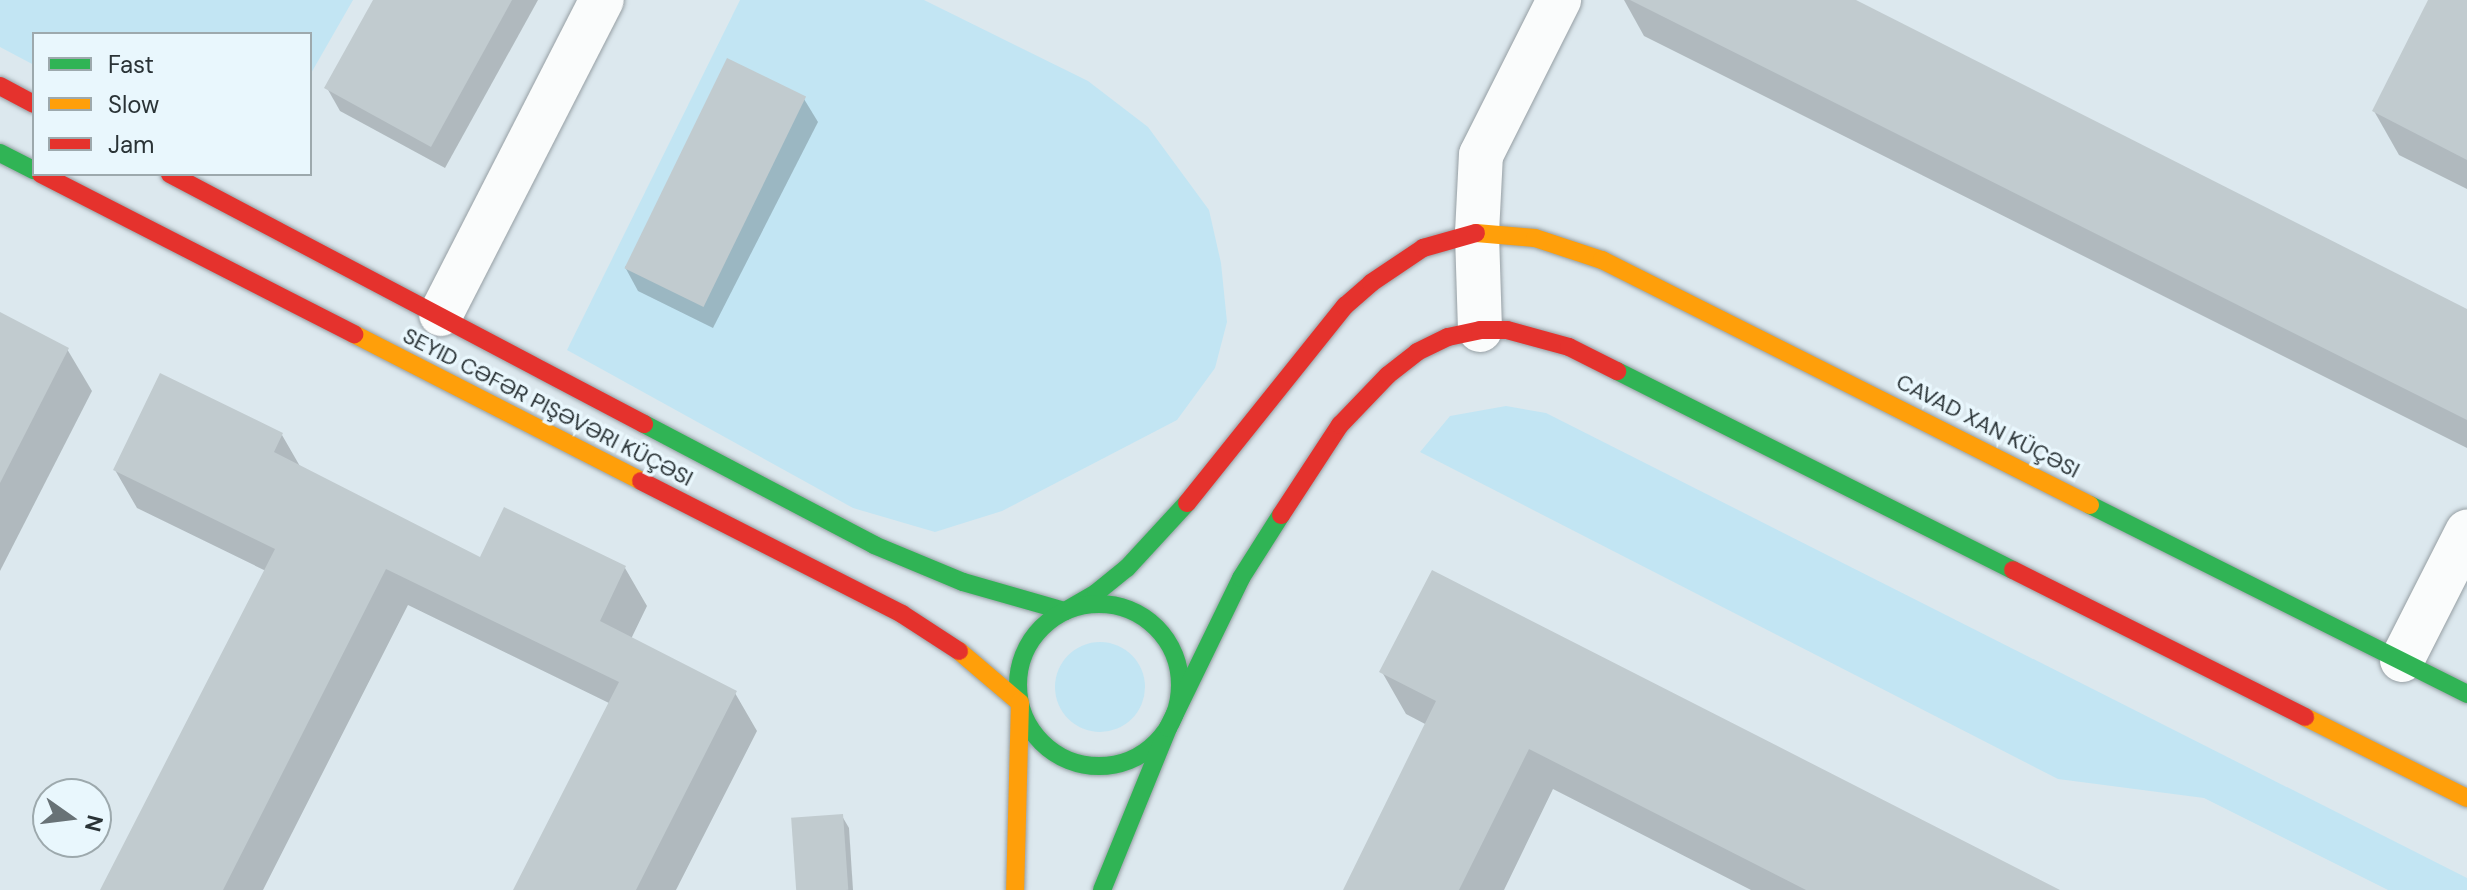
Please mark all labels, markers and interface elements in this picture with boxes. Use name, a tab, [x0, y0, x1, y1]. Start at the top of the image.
legend	[32, 32, 312, 176]
text: Fast	[108, 49, 154, 80]
text: Slow	[108, 89, 159, 120]
text: Jam	[108, 129, 154, 160]
street label: SEYID CƏFƏR PIŞƏVƏRI KÜÇƏSI	[399, 322, 697, 492]
street label: CAVAD XAN KÜÇƏSI	[1892, 368, 2084, 484]
north arrow	[32, 778, 112, 858]
text: N	[78, 812, 110, 835]

